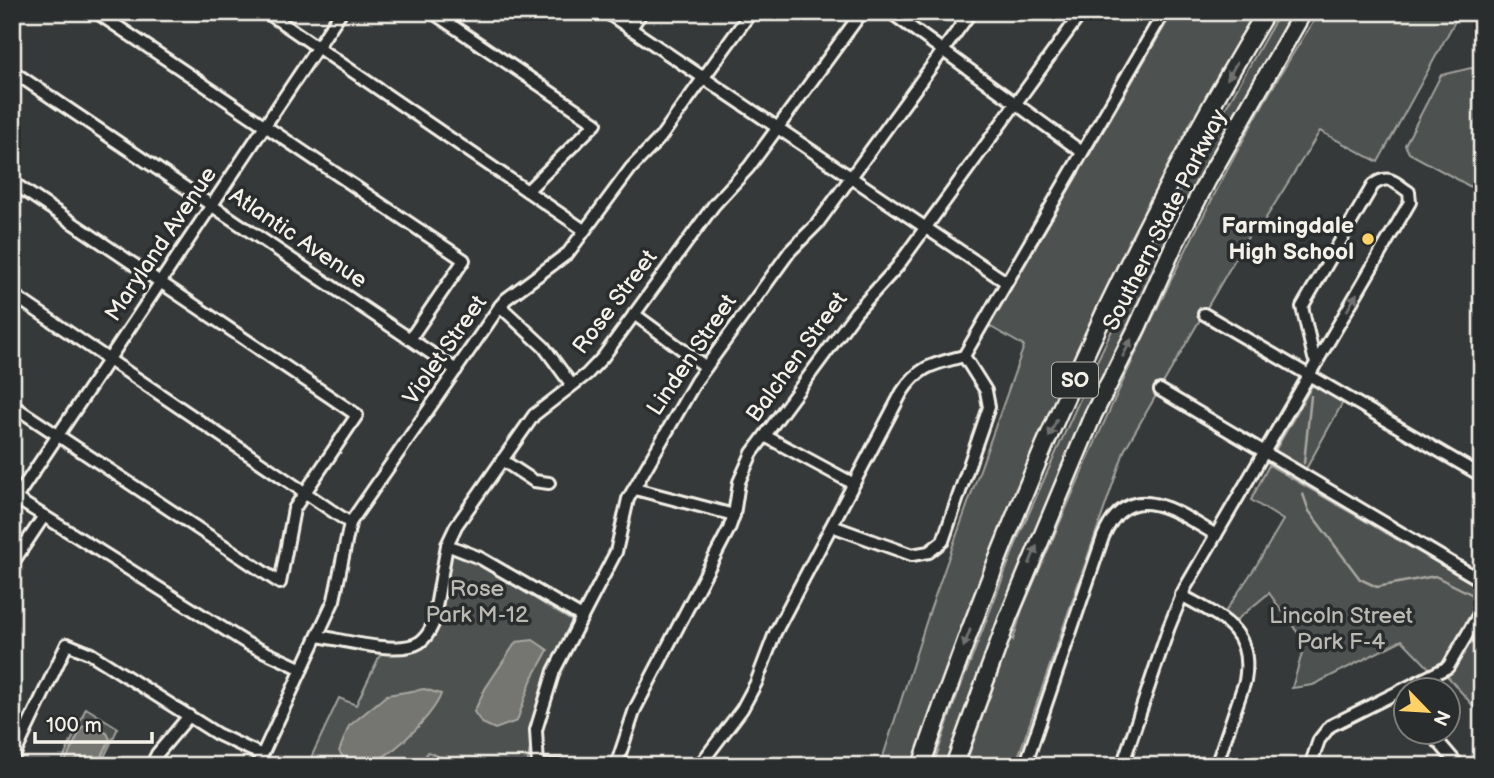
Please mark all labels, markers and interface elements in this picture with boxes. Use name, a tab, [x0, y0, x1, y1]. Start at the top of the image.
one-way arrow	[1226, 62, 1238, 81]
street label: Southern State Parkway	[1097, 104, 1233, 335]
street label: Maryland Avenue	[99, 161, 223, 327]
street label: Atlantic Avenue	[224, 182, 372, 294]
place label: Farmingdale High School	[1222, 212, 1354, 266]
marker: Farmingdale High School	[1360, 231, 1376, 247]
street label: Rose Street	[567, 244, 663, 360]
street label: Balchen Street	[740, 286, 854, 428]
street label: Linden Street	[641, 289, 743, 421]
street label: Violet Street	[397, 290, 493, 410]
one-way arrow	[1346, 293, 1358, 312]
one-way arrow	[1121, 337, 1133, 358]
road number: SO	[1052, 362, 1098, 398]
one-way arrow	[1047, 418, 1059, 438]
one-way arrow	[1028, 544, 1039, 565]
park label: Rose Park M-12	[425, 575, 529, 629]
park label: Lincoln Street Park F-4	[1269, 602, 1413, 656]
one-way arrow	[961, 628, 972, 649]
north arrow	[1392, 676, 1462, 746]
scale bar	[35, 701, 152, 745]
text: N	[1428, 706, 1454, 729]
text: 100 m	[46, 713, 102, 738]

